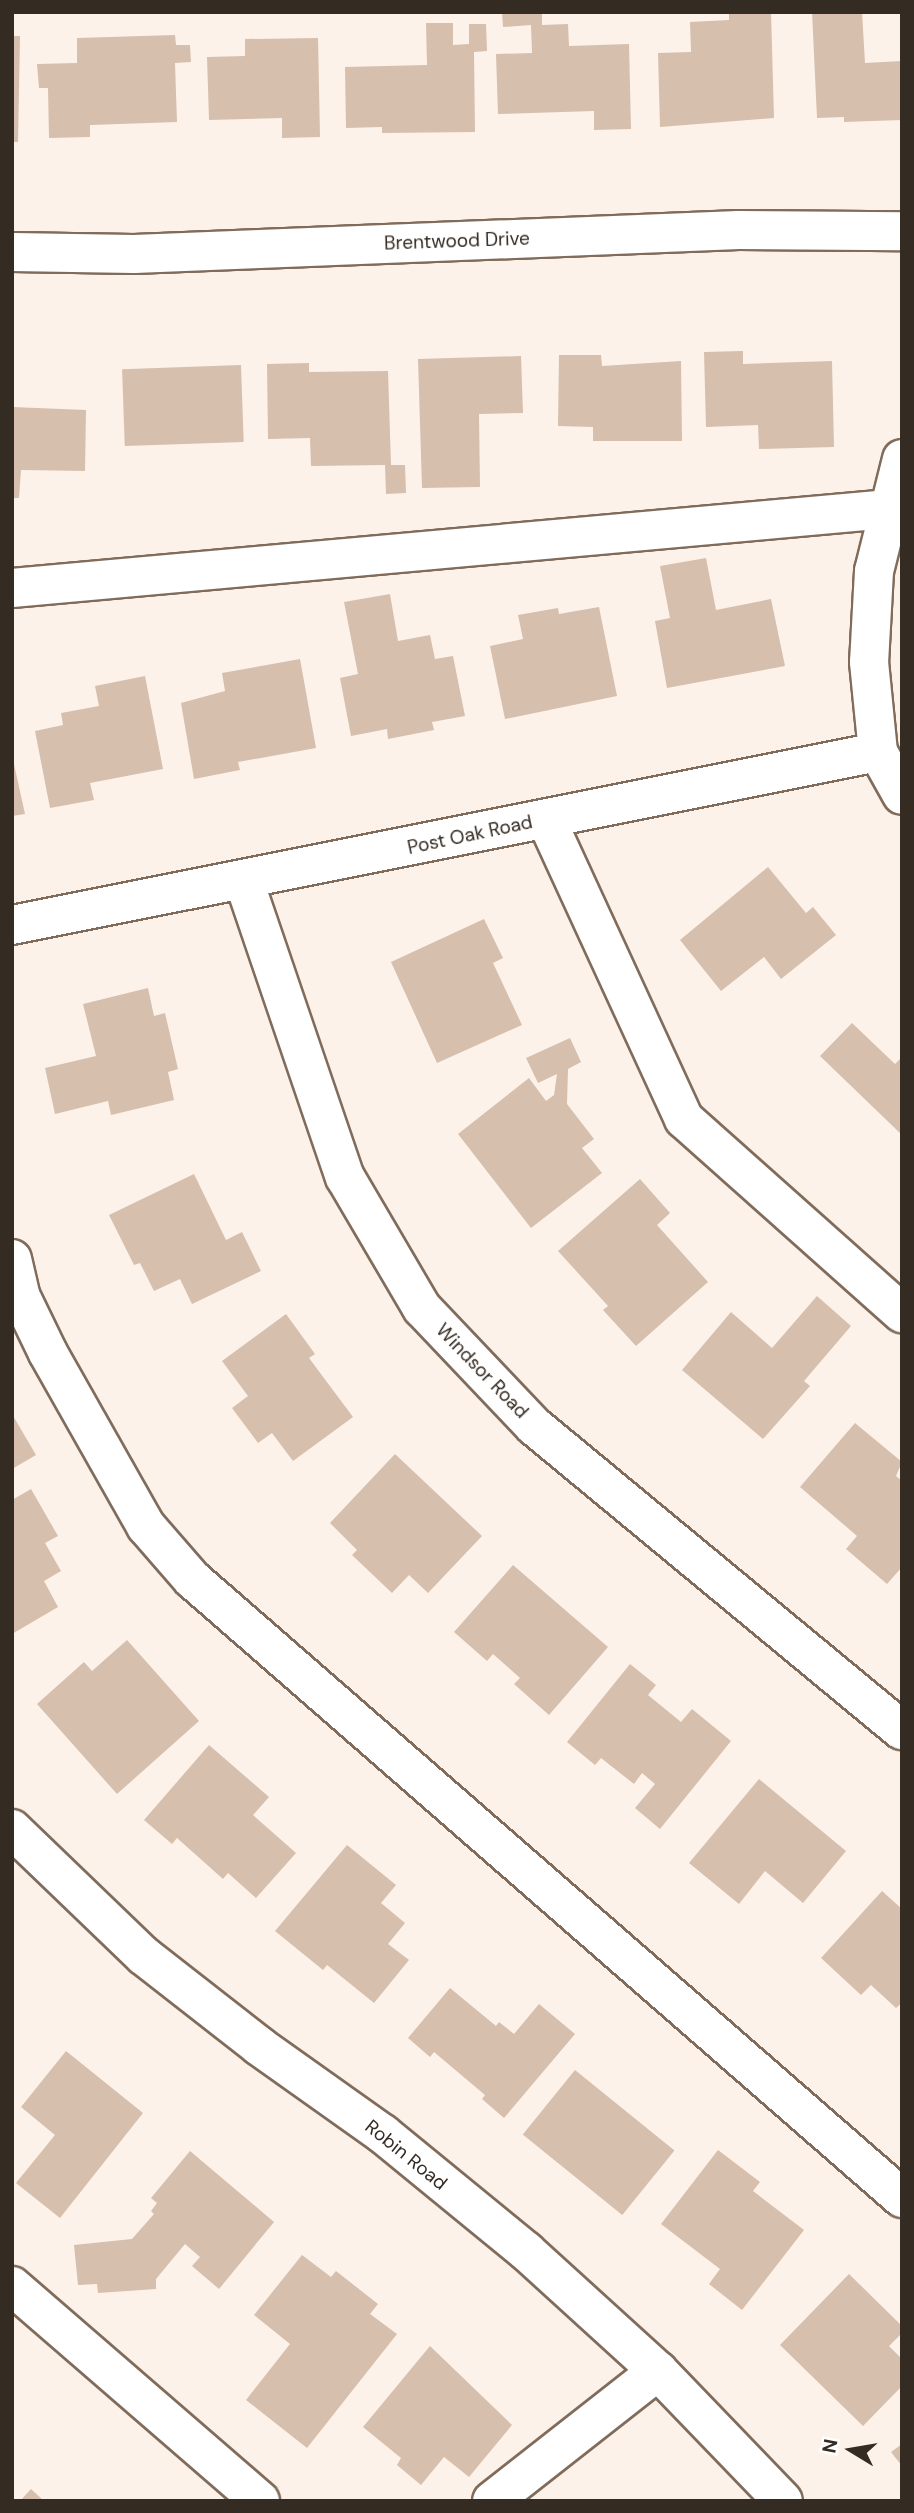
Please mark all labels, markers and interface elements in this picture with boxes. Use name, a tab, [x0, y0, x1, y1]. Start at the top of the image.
street label: Brentwood Drive	[384, 227, 530, 255]
street label: Post Oak Road	[405, 811, 535, 859]
street label: Windsor Road	[431, 1319, 533, 1423]
street label: Robin Road	[361, 2115, 451, 2195]
north arrow	[816, 2415, 886, 2485]
text: N	[816, 2437, 843, 2455]

